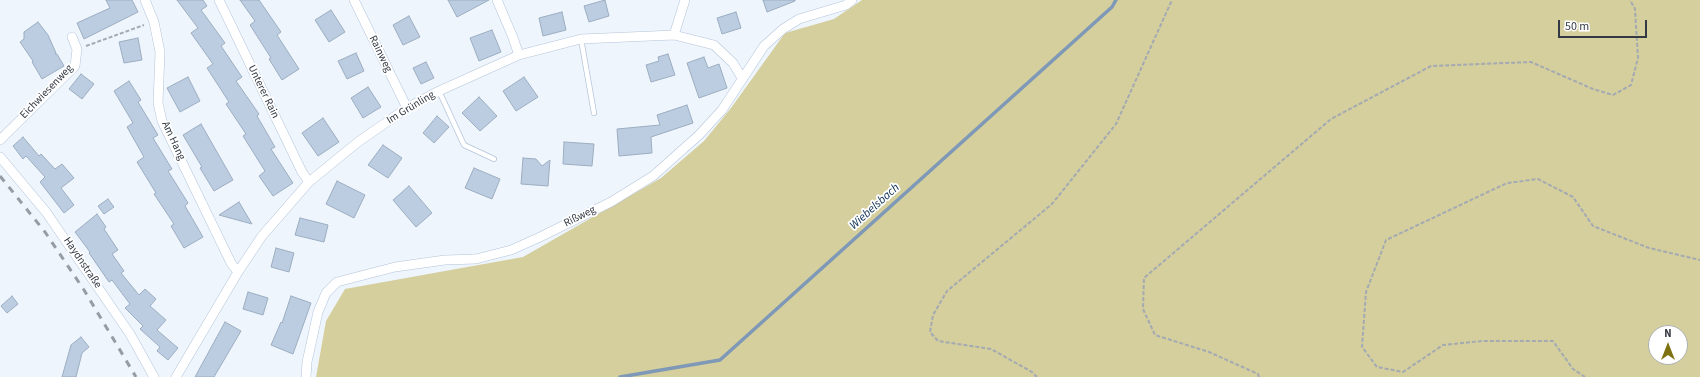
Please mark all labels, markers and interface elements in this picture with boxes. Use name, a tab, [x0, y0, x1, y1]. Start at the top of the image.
scale bar	[1560, 12, 1649, 38]
text: 50 m	[1565, 18, 1589, 35]
street label: Rainweg	[365, 33, 395, 75]
street label: Eichwiesenweg	[18, 62, 76, 122]
street label: Unterer Rain	[244, 63, 282, 121]
street label: Im Grünling	[385, 88, 437, 128]
street label: Am Hang	[158, 119, 188, 163]
water label: Wiebelsbach	[847, 181, 903, 233]
street label: Rißweg	[562, 203, 598, 231]
street label: Haydnstraße	[60, 235, 104, 291]
north arrow	[1648, 325, 1688, 365]
text: N	[1664, 326, 1672, 341]

